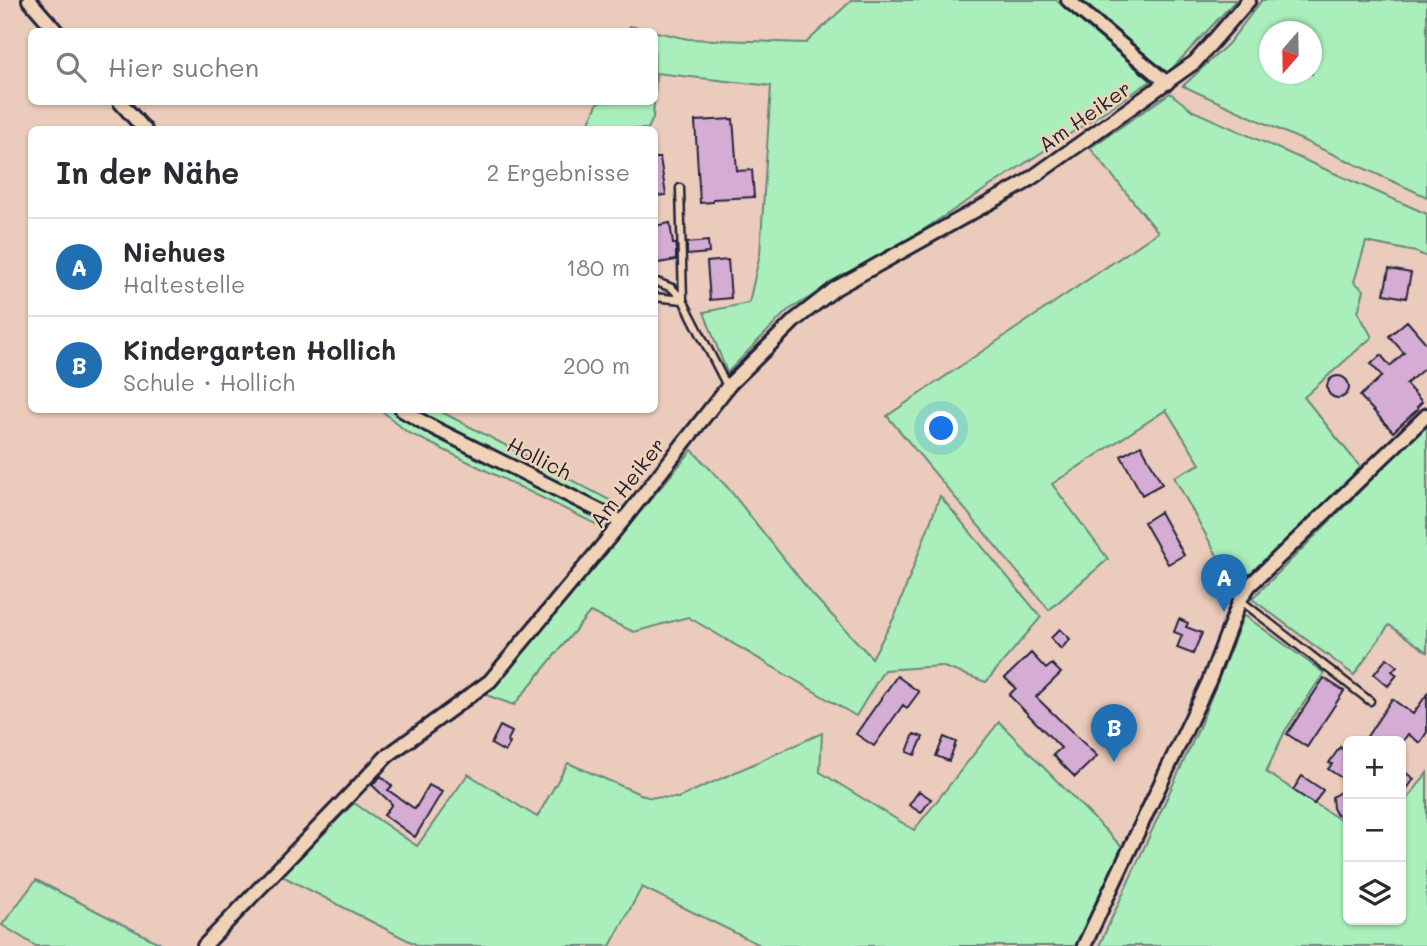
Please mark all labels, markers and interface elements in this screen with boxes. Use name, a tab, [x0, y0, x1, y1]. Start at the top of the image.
north arrow	[1259, 21, 1322, 84]
search box	[28, 28, 658, 105]
icon: search	[52, 48, 90, 86]
text: Hier suchen	[108, 50, 259, 84]
street label: Am Heiker	[1033, 74, 1136, 158]
text: In der Nähe	[56, 152, 239, 192]
text: 2 Ergebnisse	[487, 157, 630, 187]
text: Niehues	[123, 235, 226, 269]
text: A	[71, 252, 87, 282]
text: 180 m	[566, 252, 630, 282]
text: Haltestelle	[123, 269, 245, 299]
text: Kindergarten Hollich	[123, 333, 396, 367]
text: B	[71, 350, 87, 380]
text: 200 m	[563, 350, 630, 380]
text: Schule · Hollich	[123, 367, 295, 397]
your location	[924, 411, 958, 445]
street label: Hollich	[503, 430, 576, 485]
street label: Am Heiker	[583, 432, 670, 533]
pin: A	[1201, 554, 1247, 612]
pin: B	[1091, 704, 1137, 762]
map controls	[1343, 736, 1406, 925]
button: +	[1343, 736, 1406, 799]
button: −	[1343, 799, 1406, 862]
button: layers	[1343, 862, 1406, 925]

